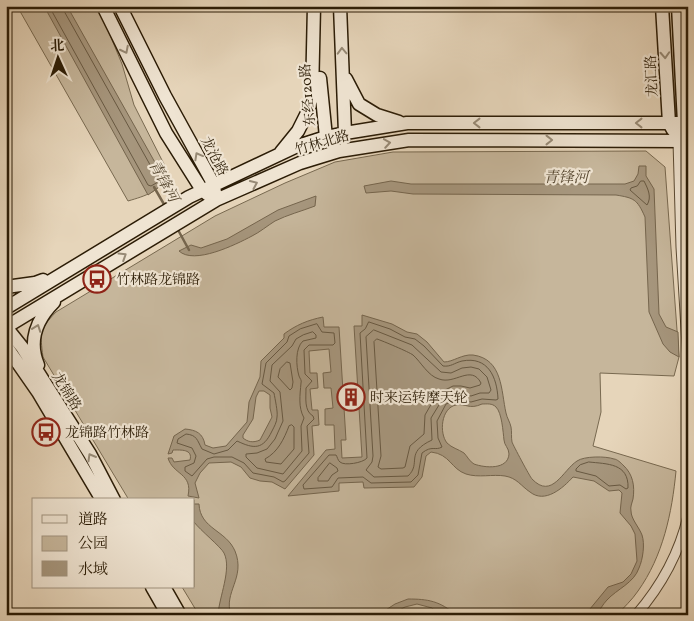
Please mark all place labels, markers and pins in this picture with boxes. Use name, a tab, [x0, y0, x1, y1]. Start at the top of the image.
bus stop icon: 竹林路龙锦路	[82, 264, 112, 294]
place label: 竹林路龙锦路	[116, 271, 200, 290]
building icon: 时来运转摩天轮	[336, 382, 366, 412]
place label: 时来运转摩天轮	[370, 389, 468, 408]
bus stop icon: 龙锦路竹林路	[31, 417, 61, 447]
place label: 龙锦路竹林路	[65, 424, 149, 443]

